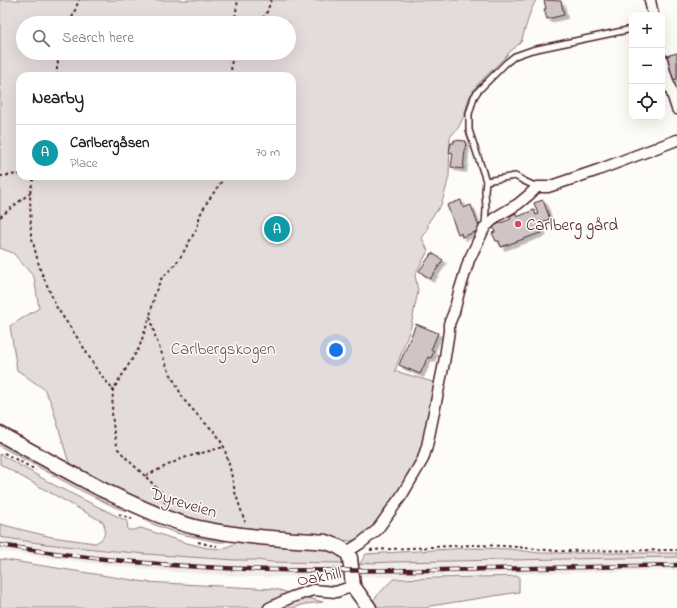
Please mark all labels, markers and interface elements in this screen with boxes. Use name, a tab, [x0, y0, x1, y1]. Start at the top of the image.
map controls	[629, 12, 665, 120]
button: +	[629, 12, 665, 48]
search box	[16, 16, 296, 60]
icon: search	[30, 27, 52, 49]
text: Search here	[62, 27, 134, 49]
button: −	[629, 48, 665, 84]
button: locate	[629, 84, 665, 120]
text: Nearby	[32, 86, 84, 111]
text: Carlbergåsen	[70, 132, 149, 154]
text: A	[41, 143, 49, 162]
text: 70 m	[256, 143, 280, 162]
text: Place	[70, 154, 98, 173]
place label: Carlberg gård	[526, 213, 619, 240]
pin: A	[264, 214, 290, 244]
marker: Carlberg gård	[513, 219, 523, 229]
park label: Carlbergskogen	[171, 337, 275, 364]
your location	[326, 340, 346, 360]
street label: Dyreveien	[146, 481, 220, 526]
street label: Oakhill	[295, 561, 344, 594]

